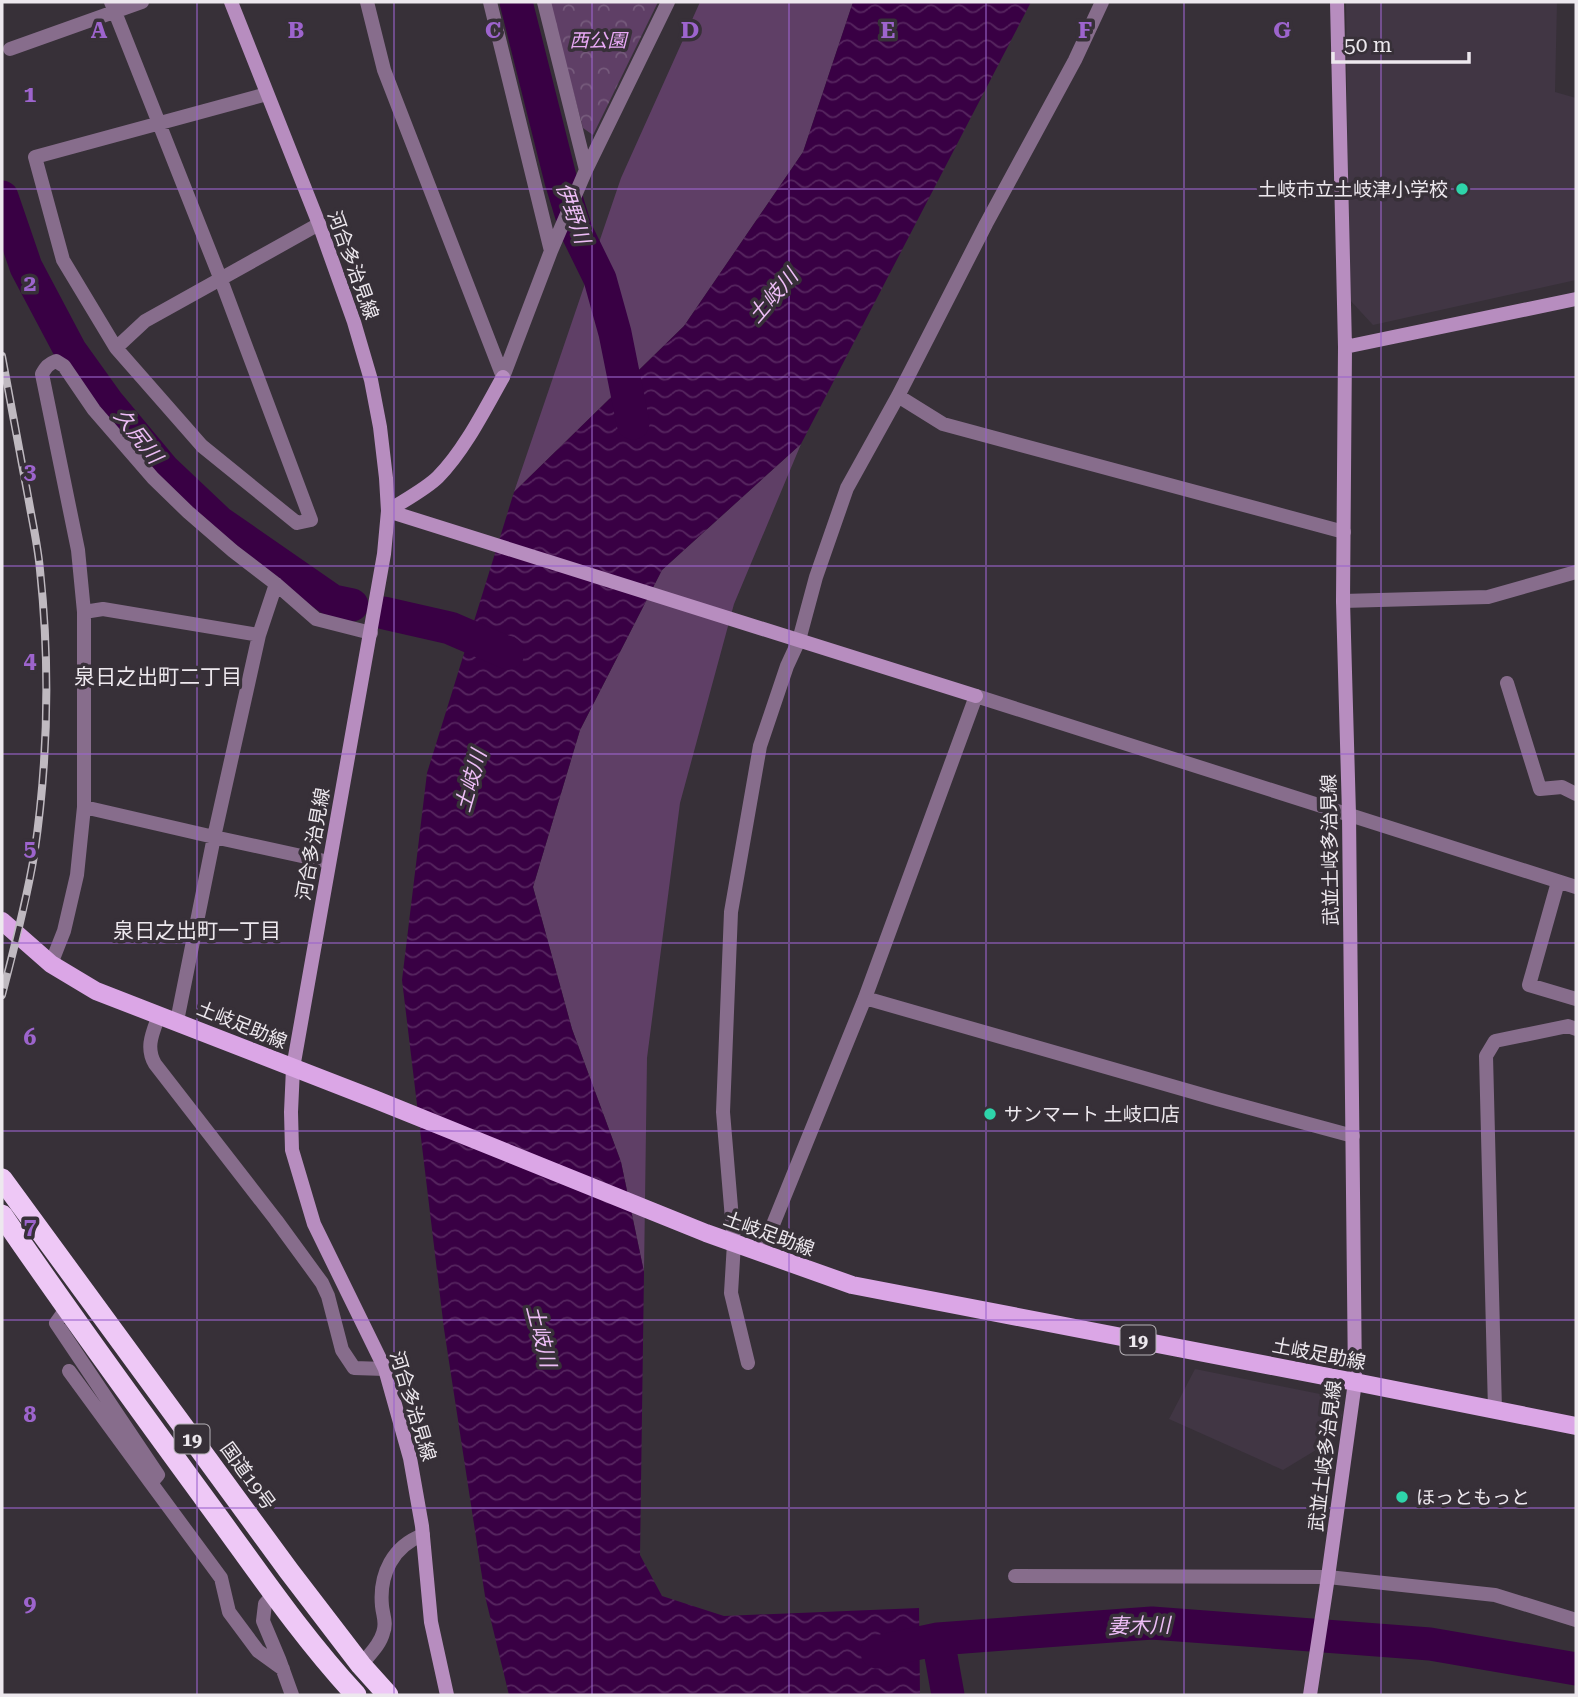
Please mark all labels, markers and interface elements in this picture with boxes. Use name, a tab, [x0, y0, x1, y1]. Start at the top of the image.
text: A	[91, 17, 108, 44]
text: B	[288, 17, 304, 44]
text: C	[485, 17, 501, 44]
text: D	[681, 17, 699, 44]
text: E	[881, 17, 895, 44]
text: F	[1078, 17, 1092, 44]
text: G	[1273, 17, 1291, 44]
scale bar	[1333, 21, 1470, 65]
park label: 西公園	[569, 29, 629, 52]
text: 50 m	[1344, 33, 1392, 57]
text: 1	[24, 81, 37, 108]
place label: 土岐市立土岐津小学校	[1258, 178, 1448, 201]
water label: 伊野川	[551, 179, 595, 249]
marker: 土岐市立土岐津小学校	[1454, 181, 1470, 197]
street label: 河合多治見線	[323, 207, 383, 323]
water label: 土岐川	[743, 263, 804, 328]
text: 2	[24, 270, 36, 297]
water label: 久尻川	[109, 404, 168, 470]
text: 3	[24, 458, 37, 485]
text: 4	[24, 647, 37, 674]
district label: 泉日之出町二丁目	[74, 665, 242, 689]
water label: 土岐川	[451, 745, 492, 815]
street label: 武並土岐多治見線	[1317, 774, 1343, 926]
street label: 河合多治見線	[292, 786, 334, 902]
text: 5	[24, 835, 37, 862]
district label: 泉日之出町一丁目	[113, 919, 281, 943]
street label: 土岐足助線	[194, 997, 290, 1053]
text: 6	[24, 1024, 37, 1051]
place label: サンマート 土岐口店	[1004, 1103, 1180, 1126]
marker: サンマート 土岐口店	[982, 1106, 998, 1122]
street label: 土岐足助線	[720, 1207, 818, 1261]
text: 7	[24, 1213, 37, 1240]
water label: 土岐川	[522, 1303, 561, 1371]
road number: 19	[1120, 1325, 1156, 1354]
street label: 土岐足助線	[1270, 1334, 1368, 1374]
street label: 河合多治見線	[385, 1348, 441, 1464]
street label: 武並土岐多治見線	[1304, 1379, 1346, 1533]
text: 8	[24, 1401, 37, 1428]
road number: 19	[174, 1424, 210, 1454]
street label: 国道19号	[216, 1438, 280, 1514]
place label: ほっともっと	[1416, 1486, 1530, 1509]
marker: ほっともっと	[1394, 1489, 1410, 1505]
text: 9	[24, 1590, 37, 1617]
water label: 妻木川	[1107, 1613, 1173, 1639]

